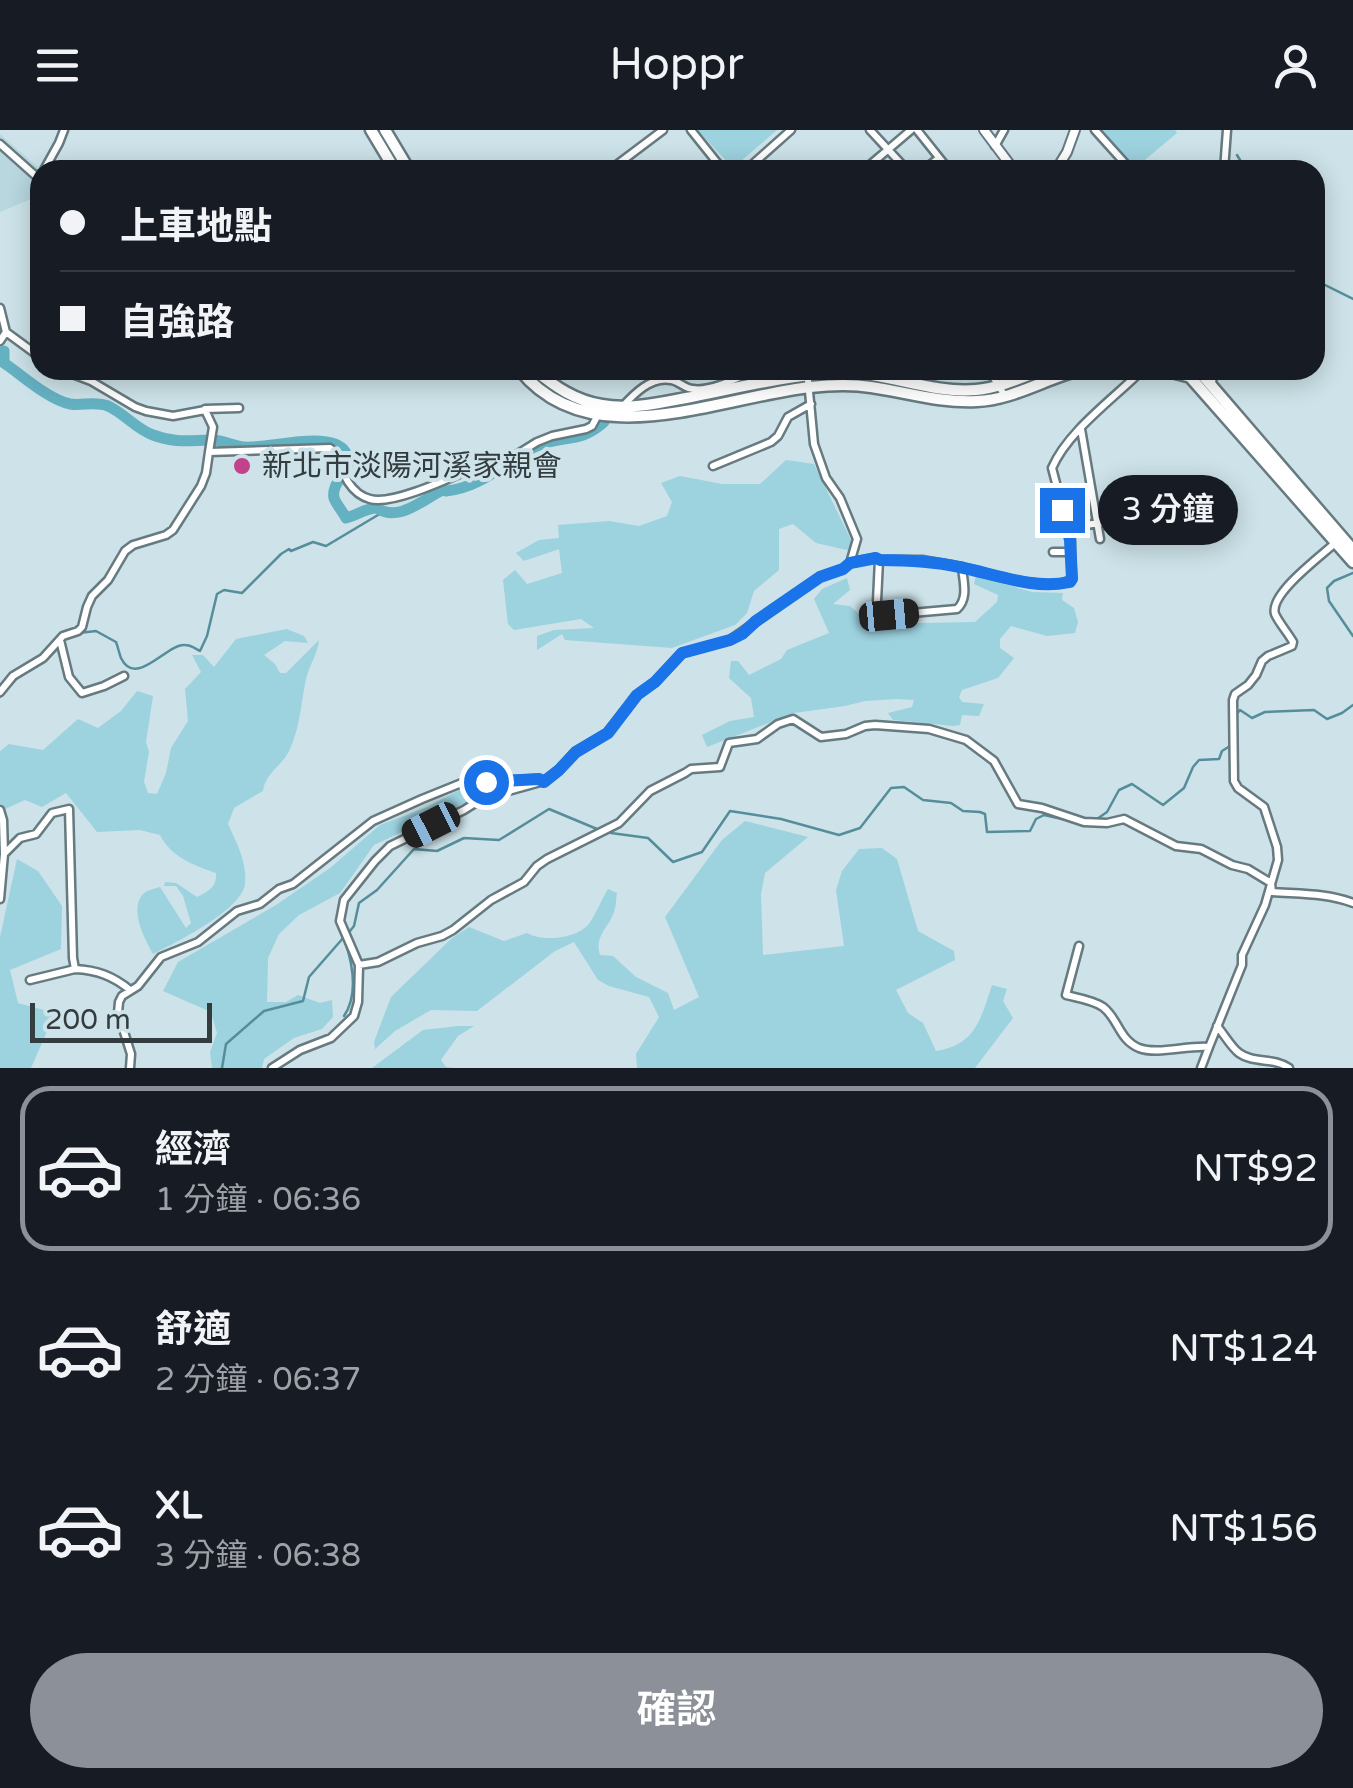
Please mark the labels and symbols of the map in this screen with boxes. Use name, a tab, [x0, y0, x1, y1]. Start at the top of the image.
place label: 新北市淡陽河溪家親會	[262, 448, 562, 485]
marker: 新北市淡陽河溪家親會	[231, 455, 253, 477]
callout: 3 分鐘	[1097, 475, 1237, 545]
route end	[1040, 488, 1085, 533]
car	[858, 597, 920, 633]
route start	[464, 760, 509, 805]
car	[397, 798, 465, 852]
scale bar	[30, 998, 212, 1043]

